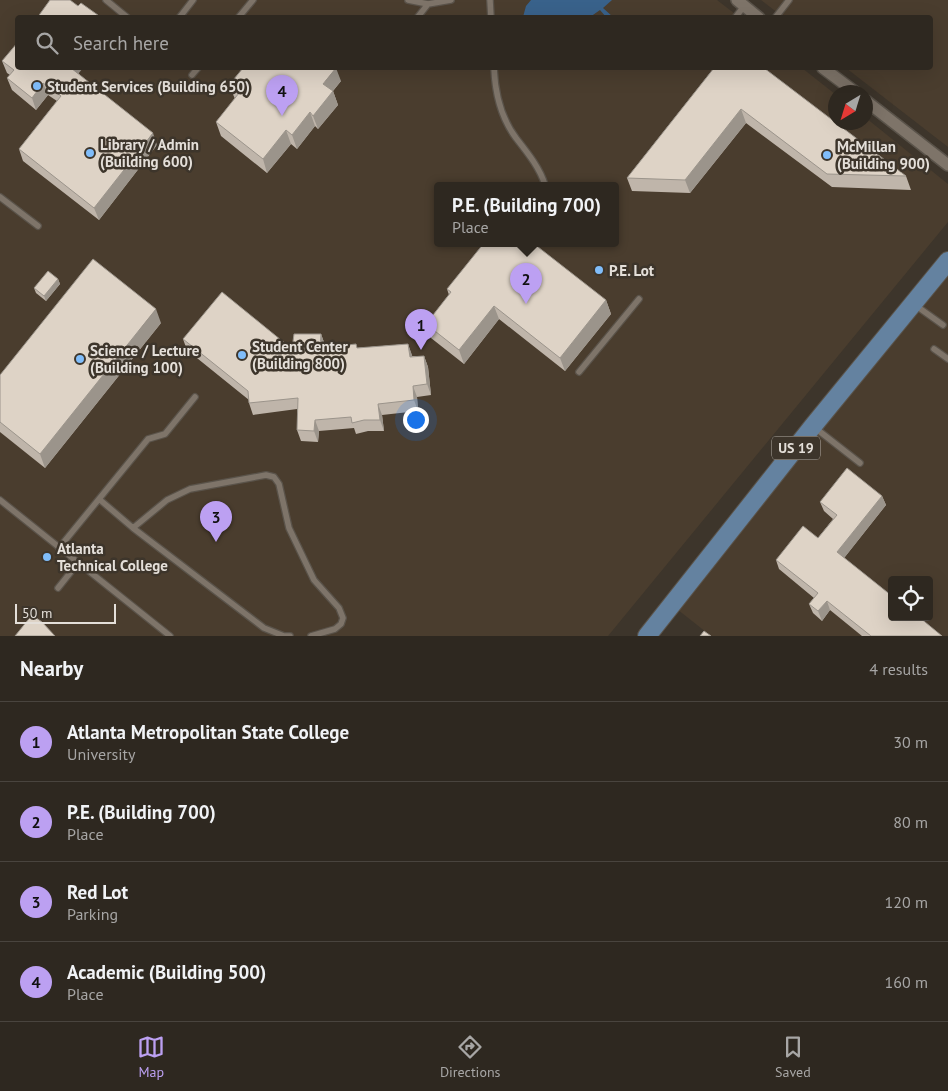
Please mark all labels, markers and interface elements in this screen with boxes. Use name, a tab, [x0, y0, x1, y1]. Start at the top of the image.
search box	[15, 15, 933, 70]
icon: search	[33, 29, 61, 57]
text: Search here	[73, 31, 169, 55]
pin: 4	[266, 75, 298, 116]
place label: Student Services (Building 650)	[47, 77, 250, 96]
marker: Student Services (Building 650)	[31, 80, 43, 92]
north arrow	[828, 85, 873, 130]
place label: Library / Admin (Building 600)	[100, 135, 199, 171]
place label: McMillan (Building 900)	[837, 137, 930, 173]
marker: Library / Admin (Building 600)	[84, 147, 96, 159]
marker: McMillan (Building 900)	[821, 149, 833, 161]
popup	[434, 182, 619, 247]
text: P.E. (Building 700)	[452, 193, 601, 217]
text: Place	[452, 217, 489, 237]
place label: P.E. Lot	[609, 261, 655, 280]
pin: 2	[510, 263, 542, 304]
marker: P.E. Lot	[593, 264, 605, 276]
pin: 1	[405, 309, 437, 350]
place label: Student Center (Building 800)	[252, 337, 348, 373]
place label: Science / Lecture (Building 100)	[90, 341, 200, 377]
marker: Student Center (Building 800)	[236, 349, 248, 361]
marker: Science / Lecture (Building 100)	[74, 353, 86, 365]
your location	[403, 407, 429, 433]
road number: US 19	[772, 436, 820, 459]
pin: 3	[200, 501, 232, 542]
place label: Atlanta Technical College	[57, 539, 168, 575]
marker: Atlanta Technical College	[41, 551, 53, 563]
map controls	[888, 576, 933, 621]
button: locate	[888, 576, 933, 621]
scale bar	[15, 601, 116, 624]
text: 50 m	[22, 604, 52, 622]
text: Nearby	[20, 655, 83, 682]
text: 4 results	[869, 659, 928, 679]
text: Atlanta Metropolitan State College	[67, 720, 349, 744]
text: 1	[31, 732, 41, 752]
text: 30 m	[893, 732, 928, 752]
text: University	[67, 744, 135, 764]
text: P.E. (Building 700)	[67, 800, 216, 824]
text: 2	[31, 812, 41, 832]
text: 80 m	[893, 812, 928, 832]
text: Place	[67, 824, 104, 844]
text: Red Lot	[67, 880, 128, 904]
text: 3	[31, 892, 41, 912]
text: 120 m	[885, 892, 928, 912]
text: Parking	[67, 904, 118, 924]
text: Academic (Building 500)	[67, 960, 266, 984]
text: 4	[31, 972, 41, 992]
text: 160 m	[885, 972, 928, 992]
text: Place	[67, 984, 104, 1004]
tab: Map	[137, 1033, 165, 1081]
tab: Directions	[440, 1033, 500, 1081]
tab: Saved	[775, 1033, 811, 1081]

